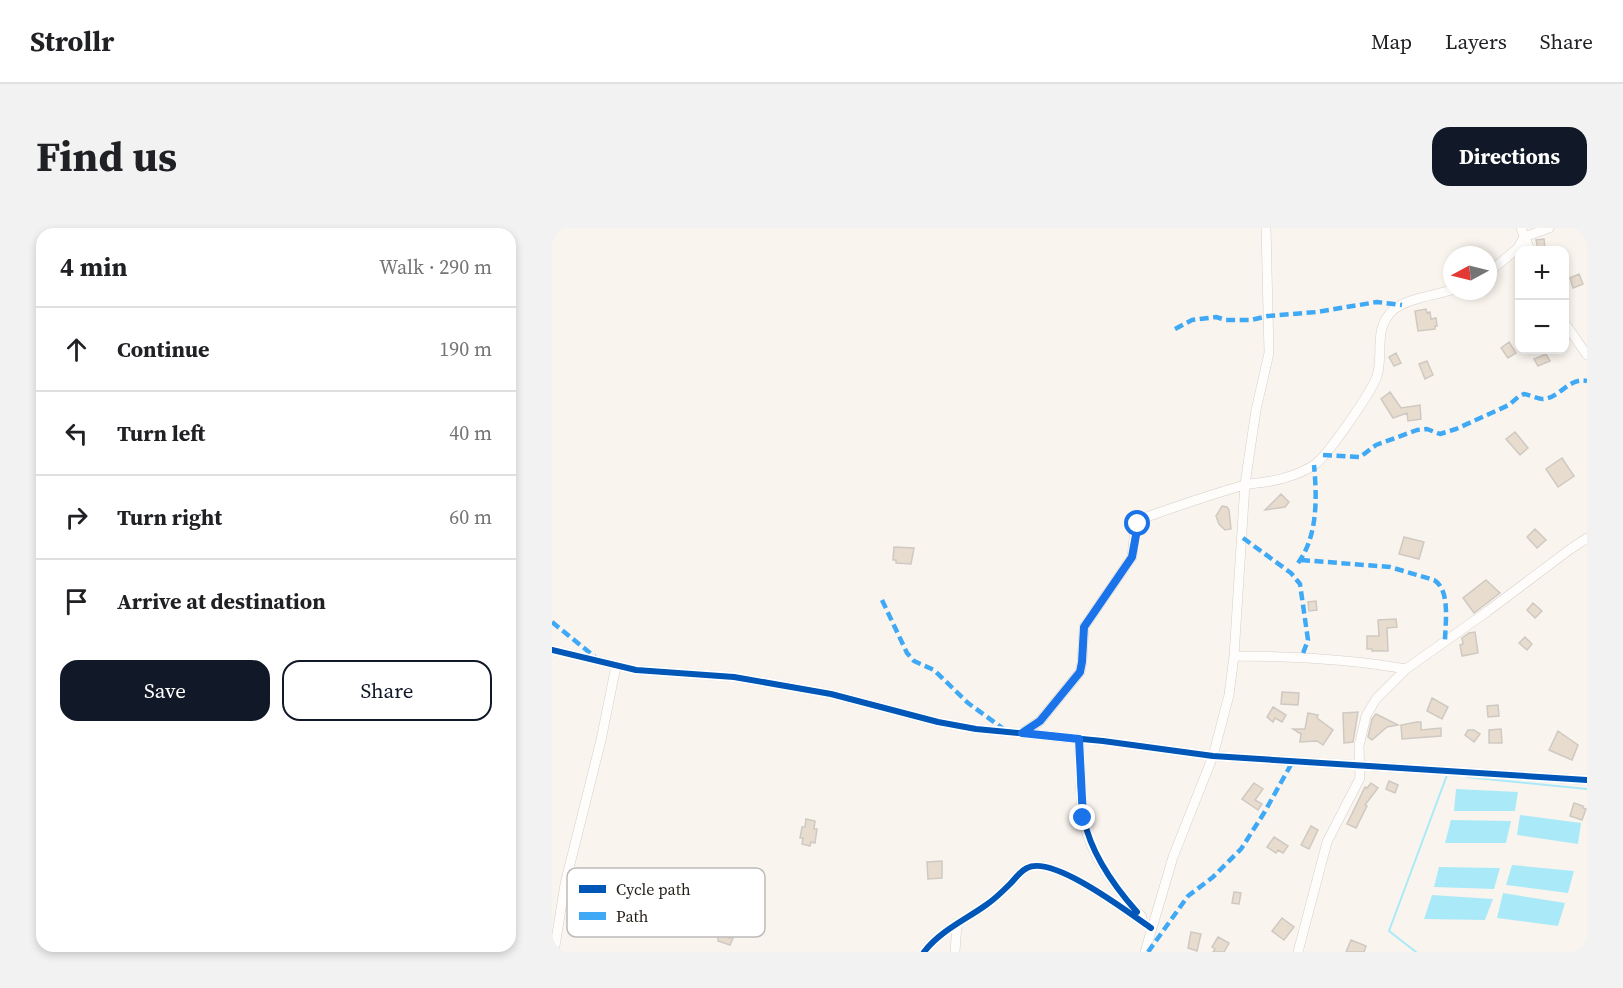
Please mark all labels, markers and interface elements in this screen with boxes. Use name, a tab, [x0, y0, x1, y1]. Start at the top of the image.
text: Strollr	[30, 22, 114, 60]
text: Map	[1371, 27, 1412, 56]
text: Layers	[1445, 27, 1507, 56]
text: Share	[1540, 27, 1593, 56]
text: Find us	[36, 127, 177, 185]
button: Directions	[1432, 127, 1587, 186]
north arrow	[1443, 246, 1497, 300]
map controls	[1515, 246, 1569, 354]
button: +	[1515, 246, 1569, 300]
text: 4 min	[60, 249, 127, 285]
text: Walk · 290 m	[379, 253, 492, 281]
button: −	[1515, 300, 1569, 354]
icon: ahead	[60, 333, 93, 366]
text: Continue	[117, 334, 210, 364]
text: 190 m	[439, 335, 492, 363]
icon: left	[60, 417, 93, 450]
text: Turn left	[117, 418, 205, 448]
text: 40 m	[449, 419, 492, 447]
icon: right	[60, 501, 93, 534]
text: Turn right	[117, 502, 222, 532]
text: 60 m	[449, 503, 492, 531]
route start	[1124, 510, 1150, 536]
icon: arrive	[60, 585, 93, 618]
text: Arrive at destination	[117, 586, 326, 616]
button: Save	[60, 660, 270, 721]
button: Share	[282, 660, 492, 721]
route end	[1069, 804, 1095, 830]
legend	[567, 868, 765, 937]
text: Cycle path	[616, 878, 691, 900]
text: Path	[616, 905, 649, 927]

